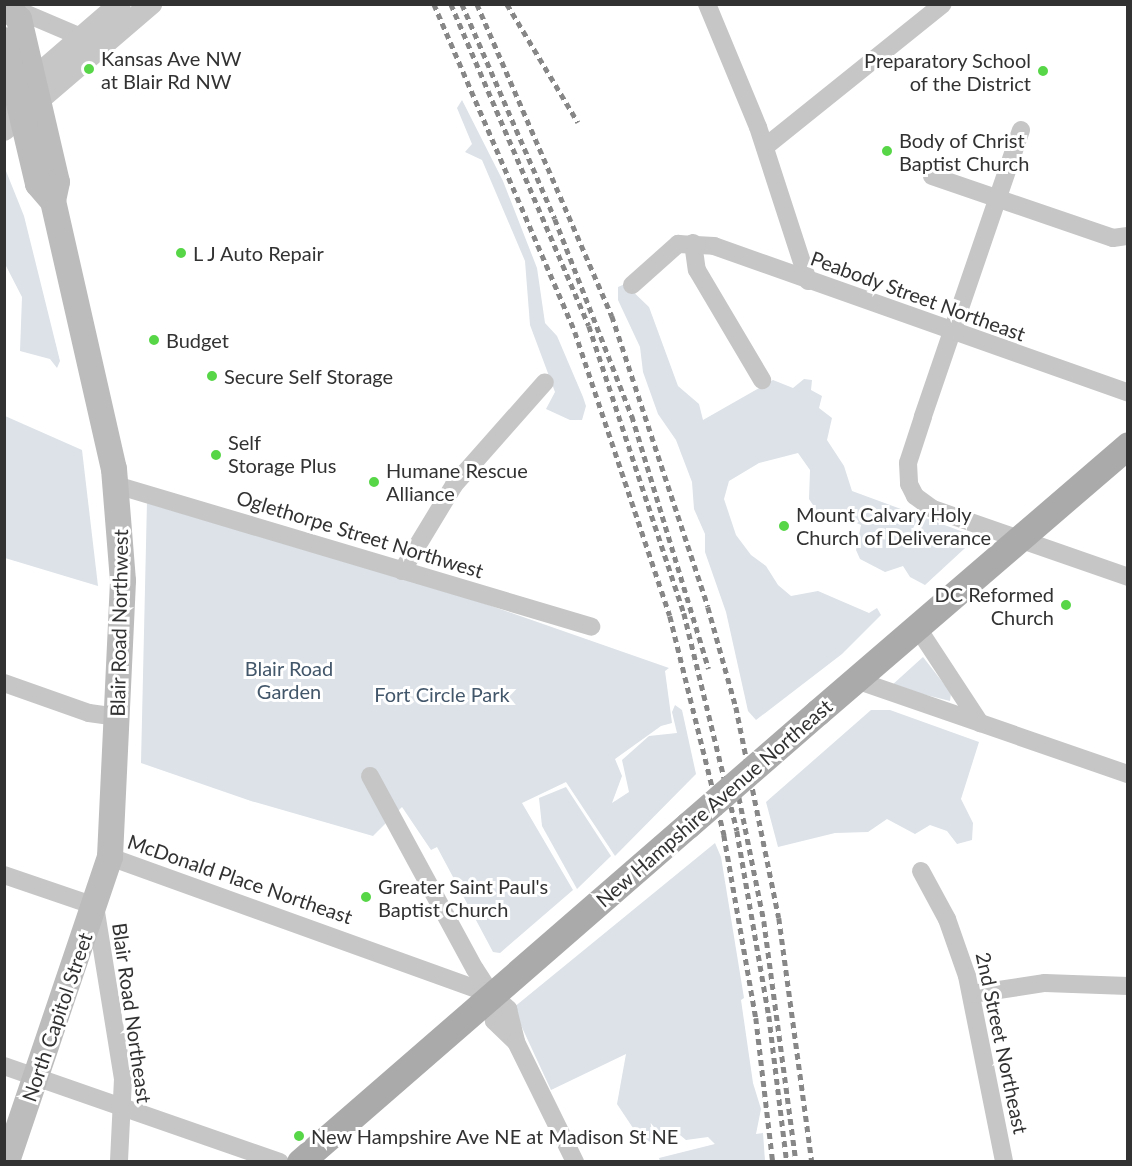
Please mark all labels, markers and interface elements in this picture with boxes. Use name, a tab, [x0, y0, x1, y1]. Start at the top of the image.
place label: Kansas Ave NW at Blair Rd NW	[101, 46, 242, 93]
place label: Preparatory School of the District	[864, 48, 1031, 95]
marker: Kansas Ave NW at Blair Rd NW	[82, 62, 96, 76]
marker: Preparatory School of the District	[1036, 64, 1050, 78]
place label: Body of Christ Baptist Church	[899, 128, 1029, 175]
marker: Body of Christ Baptist Church	[880, 144, 894, 158]
place label: L J Auto Repair	[193, 241, 326, 265]
marker: L J Auto Repair	[174, 246, 188, 260]
street label: Peabody Street Northeast	[807, 246, 1029, 346]
place label: Budget	[166, 328, 229, 352]
marker: Budget	[147, 333, 161, 347]
place label: Secure Self Storage	[224, 364, 394, 388]
marker: Secure Self Storage	[205, 369, 219, 383]
place label: Self Storage Plus	[228, 431, 336, 478]
marker: Self Storage Plus	[209, 448, 223, 462]
place label: Humane Rescue Alliance	[386, 458, 528, 505]
marker: Humane Rescue Alliance	[367, 475, 381, 489]
street label: Oglethorpe Street Northwest	[234, 485, 486, 583]
place label: Mount Calvary Holy Church of Deliverance	[796, 502, 992, 549]
marker: Mount Calvary Holy Church of Deliverance	[777, 519, 791, 533]
street label: Blair Road Northwest	[105, 529, 133, 717]
place label: DC Reformed Church	[934, 582, 1054, 629]
marker: DC Reformed Church	[1059, 598, 1073, 612]
park label: Blair Road Garden	[245, 656, 333, 703]
park label: Fort Circle Park	[374, 682, 510, 706]
street label: New Hampshire Avenue Northeast	[591, 694, 837, 912]
street label: McDonald Place Northeast	[124, 829, 356, 929]
place label: Greater Saint Paul's Baptist Church	[378, 874, 549, 921]
marker: Greater Saint Paul's Baptist Church	[359, 890, 373, 904]
street label: Blair Road Northeast	[107, 921, 157, 1105]
street label: North Capitol Street	[17, 929, 97, 1105]
street label: 2nd Street Northeast	[971, 950, 1033, 1136]
place label: New Hampshire Ave NE at Madison St NE	[311, 1124, 679, 1148]
marker: New Hampshire Ave NE at Madison St NE	[292, 1129, 306, 1143]

